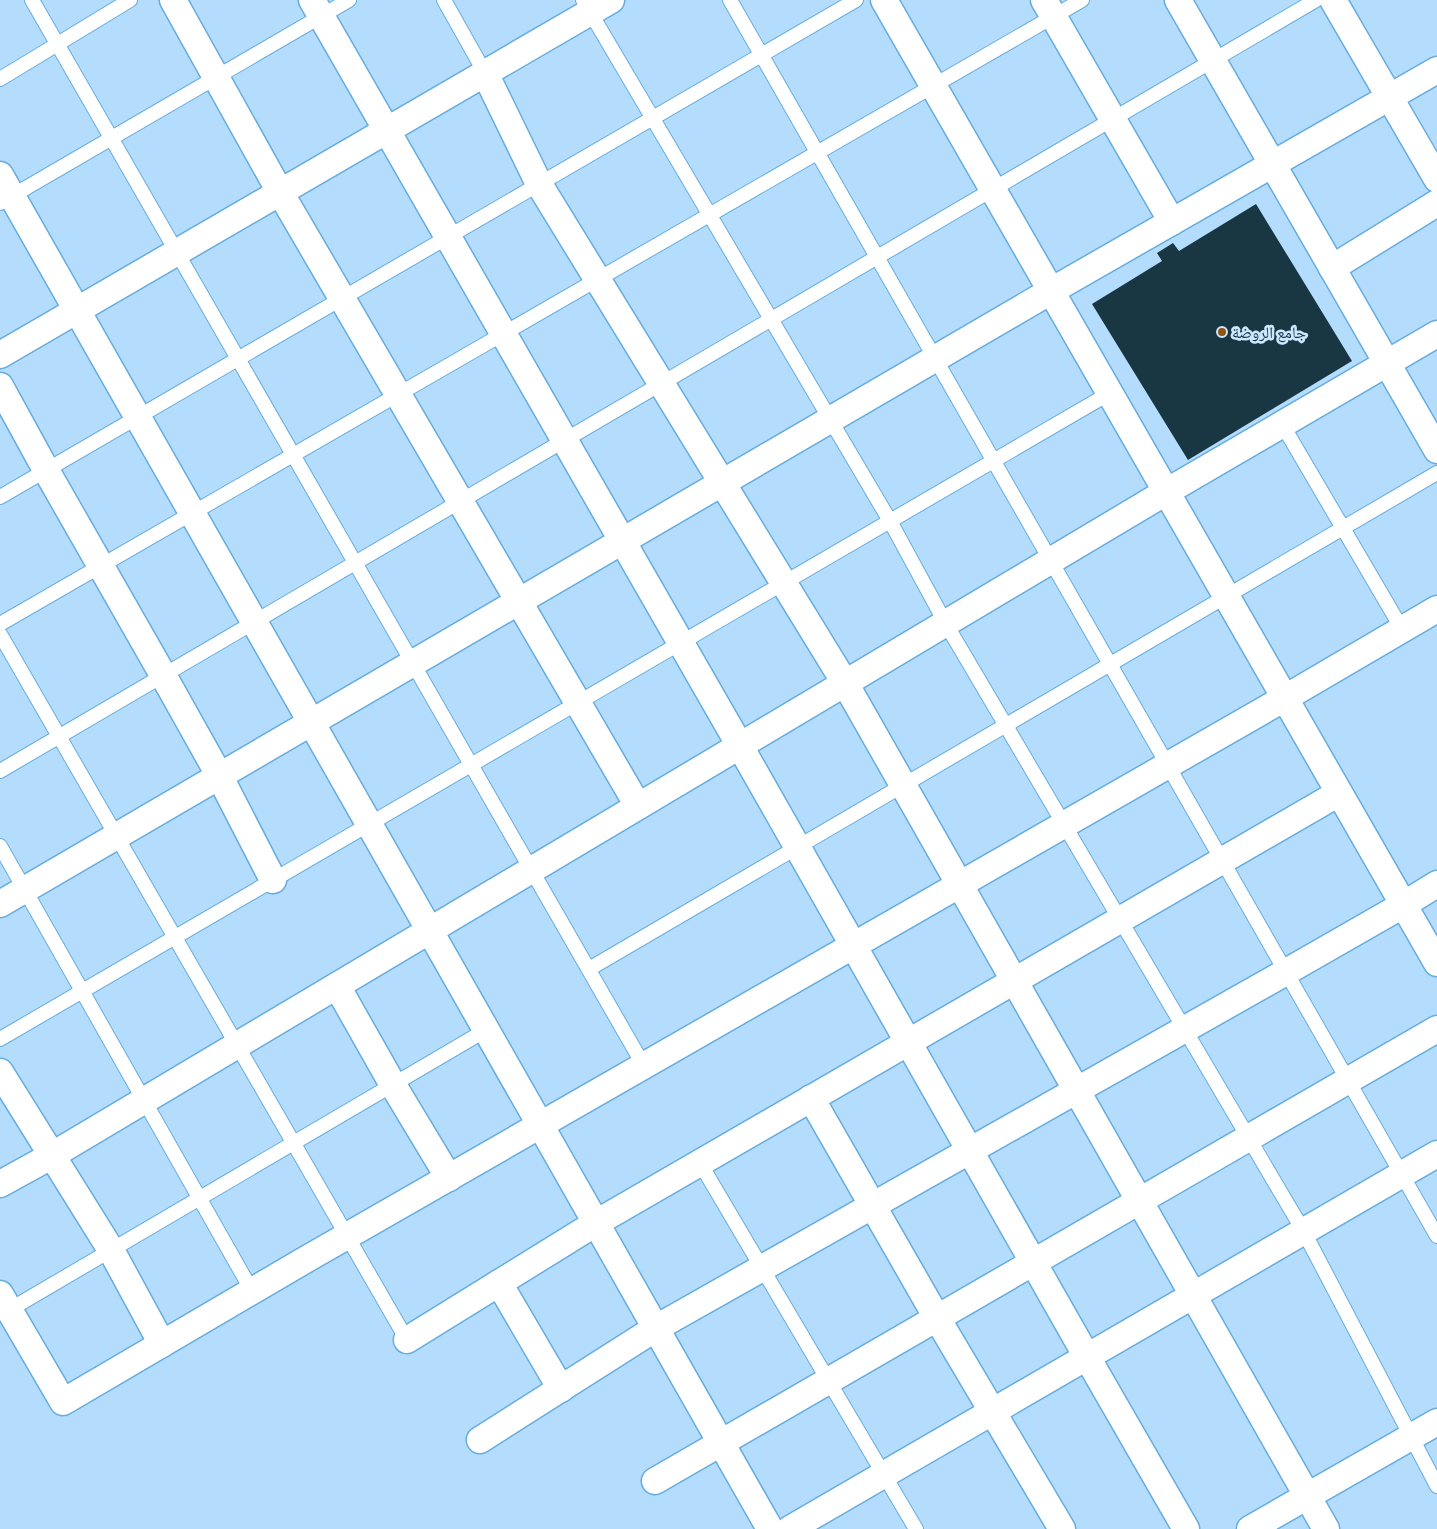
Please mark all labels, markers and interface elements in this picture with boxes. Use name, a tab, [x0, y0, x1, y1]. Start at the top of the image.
place label: جامع الروضة	[1232, 322, 1306, 343]
marker: جامع الروضة	[1216, 326, 1228, 338]

